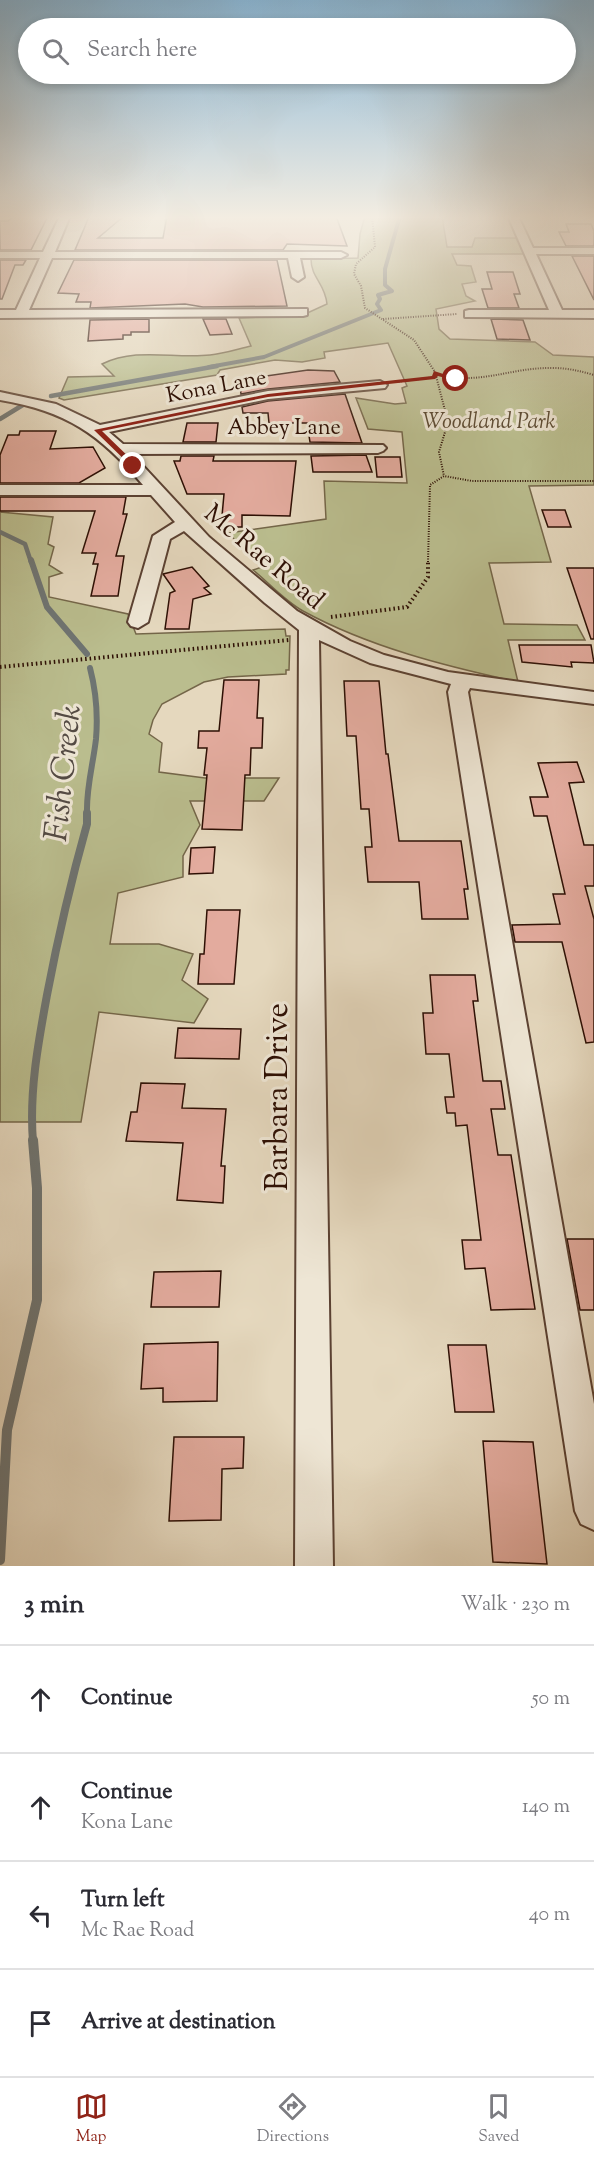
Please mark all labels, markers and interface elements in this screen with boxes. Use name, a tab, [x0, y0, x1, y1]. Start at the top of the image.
search box	[18, 18, 576, 84]
icon: search	[39, 35, 72, 68]
text: Search here	[87, 35, 197, 67]
street label: Kona Lane	[164, 363, 269, 413]
route start	[442, 365, 468, 391]
park label: Woodland Park	[422, 407, 556, 439]
street label: Abbey Lane	[227, 413, 341, 445]
route end	[119, 452, 145, 478]
street label: Mc Rae Road	[195, 496, 332, 620]
water label: Fish Creek	[34, 703, 96, 844]
street label: Barbara Drive	[256, 1003, 302, 1191]
text: 3 min	[24, 1587, 84, 1624]
text: Walk · 230 m	[461, 1591, 570, 1620]
icon: ahead	[24, 1683, 57, 1716]
text: Continue	[81, 1683, 172, 1715]
text: 50 m	[532, 1685, 570, 1714]
text: Continue	[81, 1777, 172, 1809]
icon: ahead	[24, 1791, 57, 1824]
text: 140 m	[522, 1793, 570, 1822]
text: Kona Lane	[81, 1809, 173, 1838]
text: Turn left	[81, 1885, 164, 1917]
icon: left	[24, 1899, 57, 1932]
text: 40 m	[529, 1901, 570, 1930]
text: Mc Rae Road	[81, 1917, 194, 1946]
icon: arrive	[24, 2007, 57, 2040]
text: Arrive at destination	[81, 2007, 276, 2039]
tab: Map	[75, 2090, 108, 2149]
tab: Directions	[257, 2090, 329, 2149]
tab: Saved	[478, 2090, 519, 2149]

